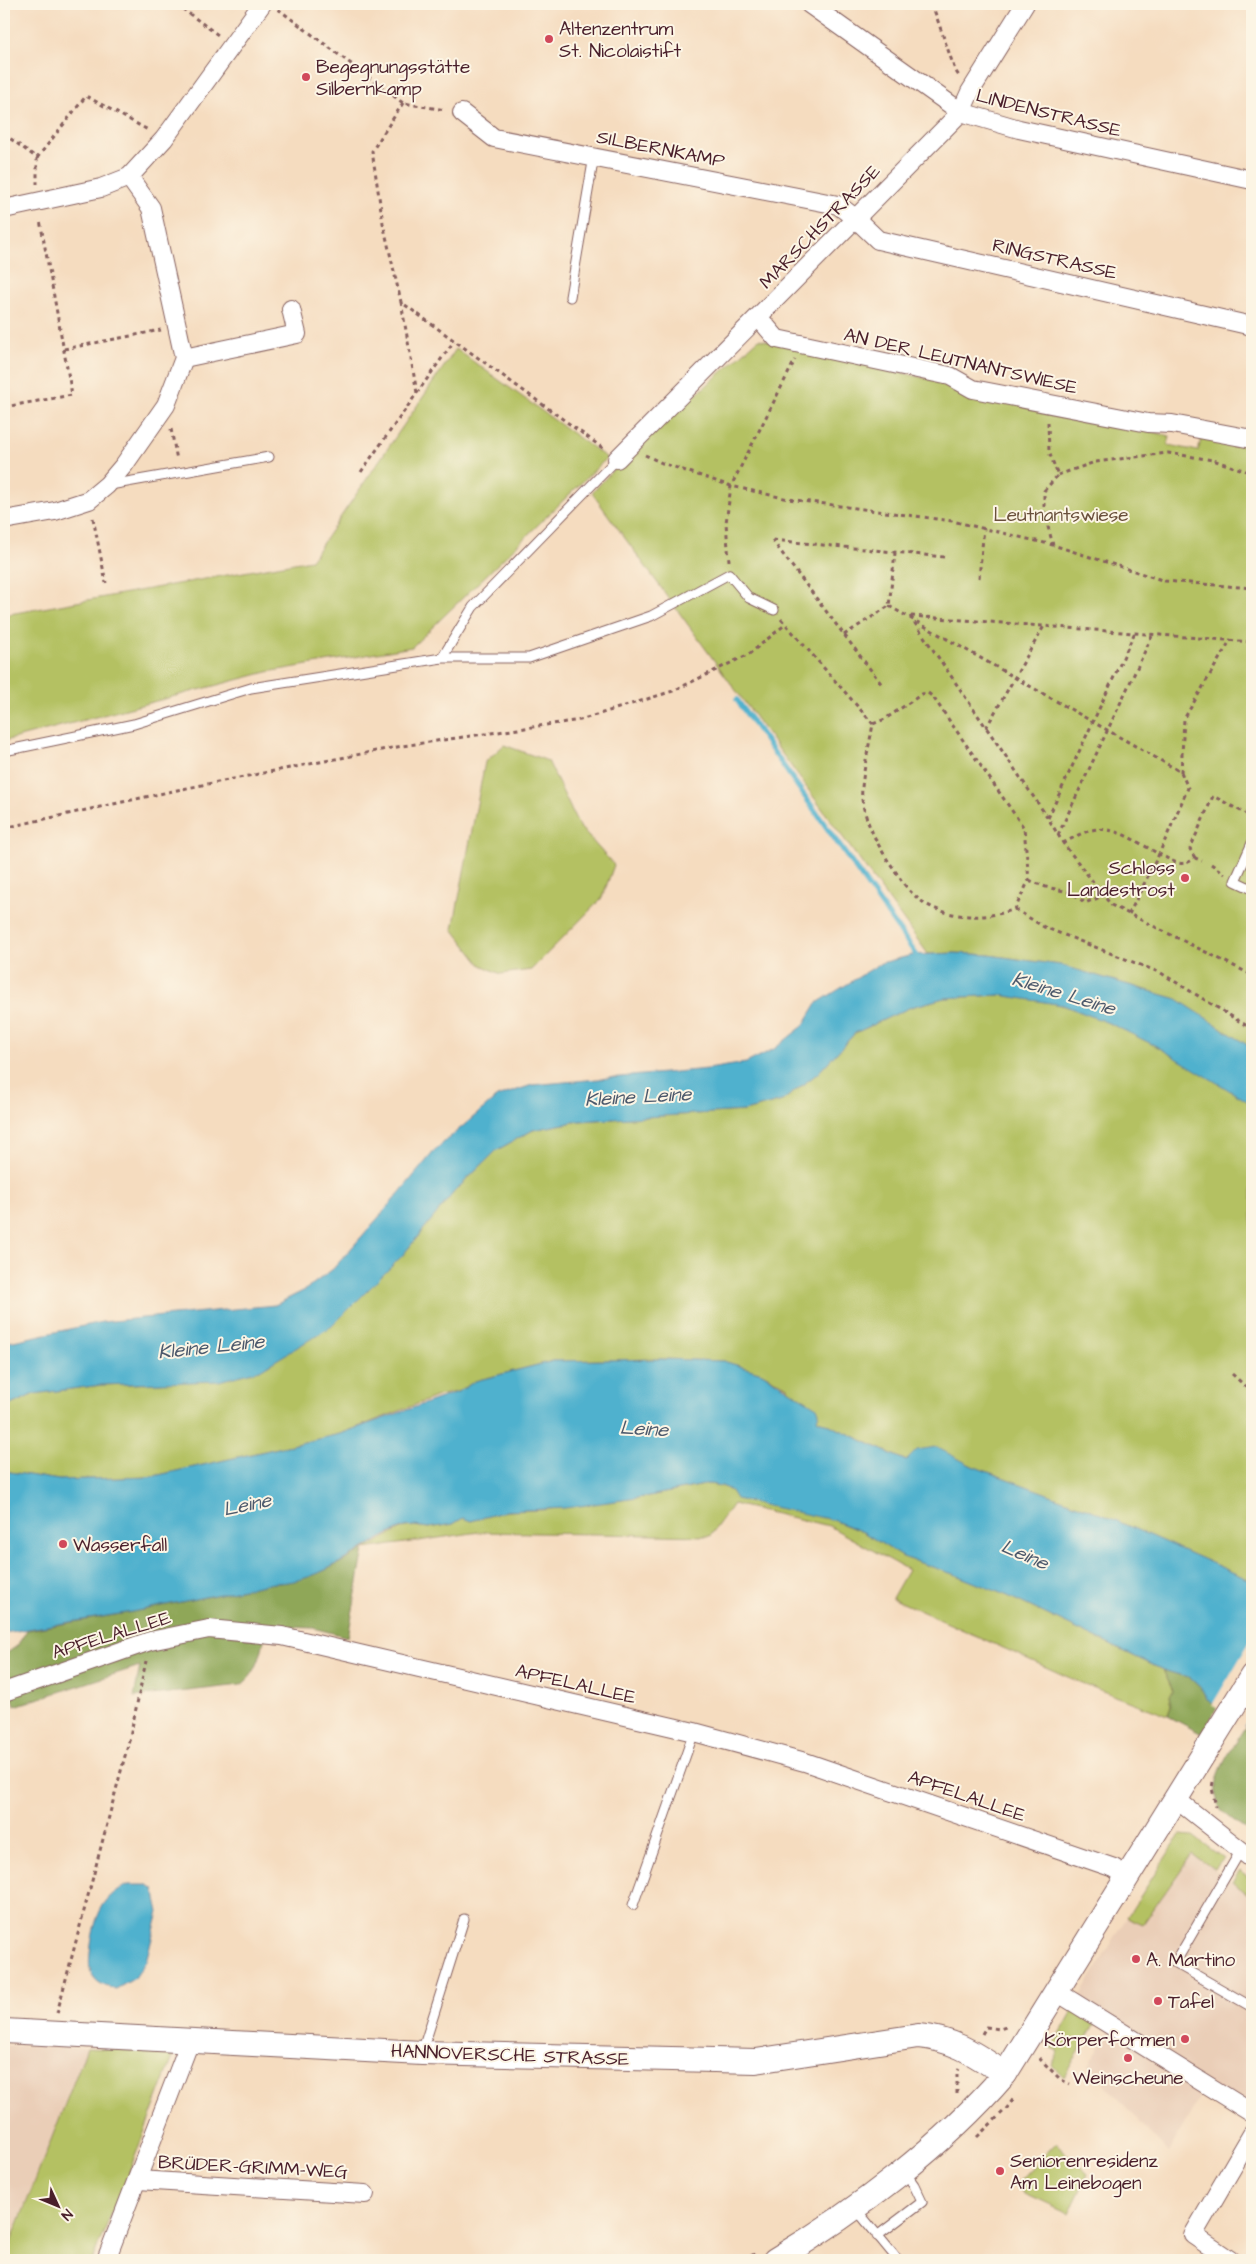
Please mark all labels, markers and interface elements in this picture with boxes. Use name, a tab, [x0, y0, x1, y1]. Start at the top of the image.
place label: Altenzentrum St. Nicolaistift	[559, 16, 682, 65]
marker: Altenzentrum St. Nicolaistift	[543, 33, 555, 45]
place label: Begegnungsstätte Silbernkamp	[316, 54, 470, 103]
marker: Begegnungsstätte Silbernkamp	[300, 71, 312, 83]
street label: LINDENSTRASSE	[973, 82, 1124, 145]
street label: SILBERNKAMP	[594, 124, 727, 175]
street label: MARSCHSTRASSE	[753, 159, 887, 295]
street label: RINGSTRASSE	[990, 232, 1120, 287]
street label: AN DER LEUTNANTSWIESE	[841, 321, 1080, 401]
park label: Leutnantswiese	[994, 502, 1129, 529]
place label: Schloss Landestrost	[1067, 855, 1175, 904]
marker: Schloss Landestrost	[1179, 872, 1191, 884]
water label: Kleine Leine	[1009, 965, 1120, 1023]
water label: Kleine Leine	[584, 1080, 693, 1114]
water label: Kleine Leine	[157, 1327, 267, 1366]
water label: Leine	[619, 1414, 670, 1444]
water label: Leine	[221, 1486, 275, 1524]
place label: Wasserfall	[73, 1532, 167, 1559]
water label: Leine	[997, 1533, 1053, 1578]
marker: Wasserfall	[57, 1538, 69, 1550]
street label: APFELALLEE	[49, 1605, 174, 1666]
street label: APFELALLEE	[513, 1657, 639, 1711]
street label: APFELALLEE	[904, 1764, 1029, 1829]
place label: A. Martino	[1146, 1947, 1235, 1974]
marker: A. Martino	[1130, 1953, 1142, 1965]
place label: Tafel	[1168, 1989, 1214, 2016]
marker: Tafel	[1152, 1995, 1164, 2007]
place label: Körperformen	[1044, 2027, 1175, 2054]
marker: Körperformen	[1179, 2033, 1191, 2045]
street label: HANNOVERSCHE STRASSE	[390, 2038, 630, 2073]
marker: Weinscheune	[1122, 2052, 1134, 2064]
place label: Weinscheune	[1072, 2065, 1184, 2092]
place label: Seniorenresidenz Am Leinebogen	[1010, 2148, 1159, 2198]
street label: BRÜDER-GRIMM-WEG	[157, 2149, 348, 2186]
marker: Seniorenresidenz Am Leinebogen	[994, 2165, 1006, 2177]
north arrow	[32, 2182, 82, 2232]
text: N	[56, 2204, 77, 2225]

